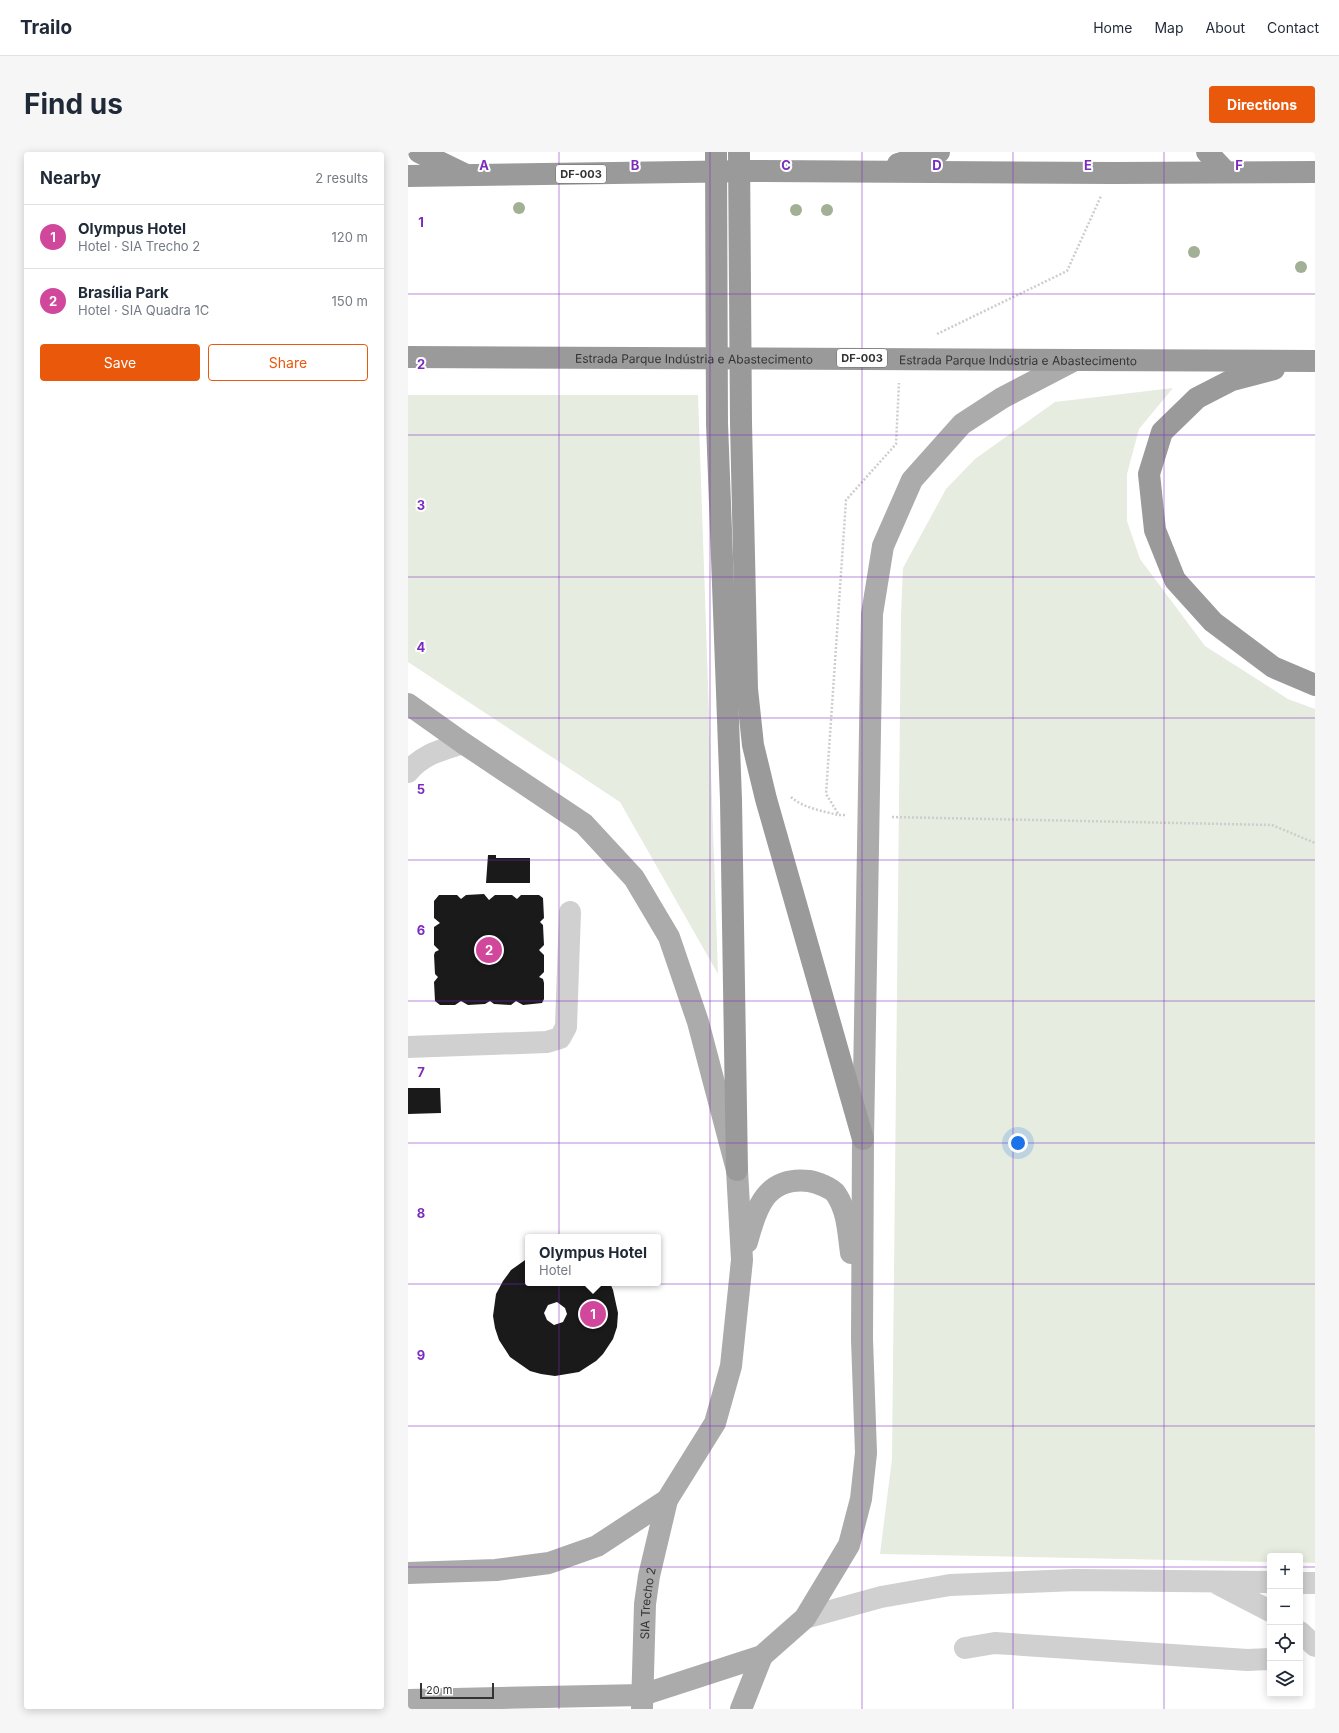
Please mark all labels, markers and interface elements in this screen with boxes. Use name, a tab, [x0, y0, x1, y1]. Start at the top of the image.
text: Trailo	[20, 16, 72, 39]
text: Home	[1093, 19, 1132, 36]
text: Map	[1154, 19, 1184, 36]
text: About	[1206, 19, 1245, 36]
text: Contact	[1267, 19, 1319, 36]
button: Directions	[1209, 86, 1315, 123]
text: Find us	[24, 87, 123, 121]
text: A	[479, 157, 489, 173]
text: B	[631, 157, 640, 173]
text: C	[781, 157, 791, 173]
text: D	[932, 157, 942, 173]
text: E	[1084, 157, 1092, 173]
text: F	[1235, 157, 1243, 173]
road number: DF-003	[556, 165, 606, 183]
text: Nearby	[40, 168, 101, 188]
text: 2 results	[315, 170, 368, 186]
text: 1	[418, 214, 424, 230]
text: Olympus Hotel	[78, 219, 186, 238]
text: 1	[50, 229, 56, 245]
text: 120 m	[332, 229, 368, 245]
text: Hotel · SIA Trecho 2	[78, 238, 200, 254]
text: Brasília Park	[78, 283, 169, 302]
text: 2	[49, 293, 57, 309]
text: 150 m	[332, 293, 368, 309]
text: Hotel · SIA Quadra 1C	[78, 302, 209, 318]
button: Save	[40, 344, 200, 381]
button: Share	[208, 344, 368, 381]
road number: DF-003	[837, 349, 887, 367]
street label: Estrada Parque Indústria e Abastecimento	[575, 350, 813, 366]
street label: Estrada Parque Indústria e Abastecimento	[899, 352, 1137, 368]
text: 2	[417, 356, 425, 372]
text: 3	[417, 497, 425, 513]
text: 4	[417, 639, 426, 655]
text: 5	[417, 781, 425, 797]
text: 6	[417, 922, 425, 938]
pin: 2	[476, 935, 502, 965]
text: 7	[417, 1064, 425, 1080]
your location	[1008, 1133, 1028, 1153]
text: 8	[417, 1205, 425, 1221]
popup	[525, 1234, 661, 1286]
text: Olympus Hotel	[539, 1243, 647, 1262]
text: Hotel	[539, 1262, 571, 1278]
pin: 1	[580, 1299, 606, 1329]
text: 9	[417, 1347, 425, 1363]
map controls	[1267, 1553, 1303, 1697]
button: +	[1267, 1553, 1303, 1589]
street label: SIA Trecho 2	[636, 1565, 658, 1640]
button: −	[1267, 1589, 1303, 1625]
button: locate	[1267, 1625, 1303, 1661]
button: layers	[1267, 1661, 1303, 1697]
scale bar	[420, 1681, 494, 1700]
text: 20 m	[426, 1683, 452, 1697]

